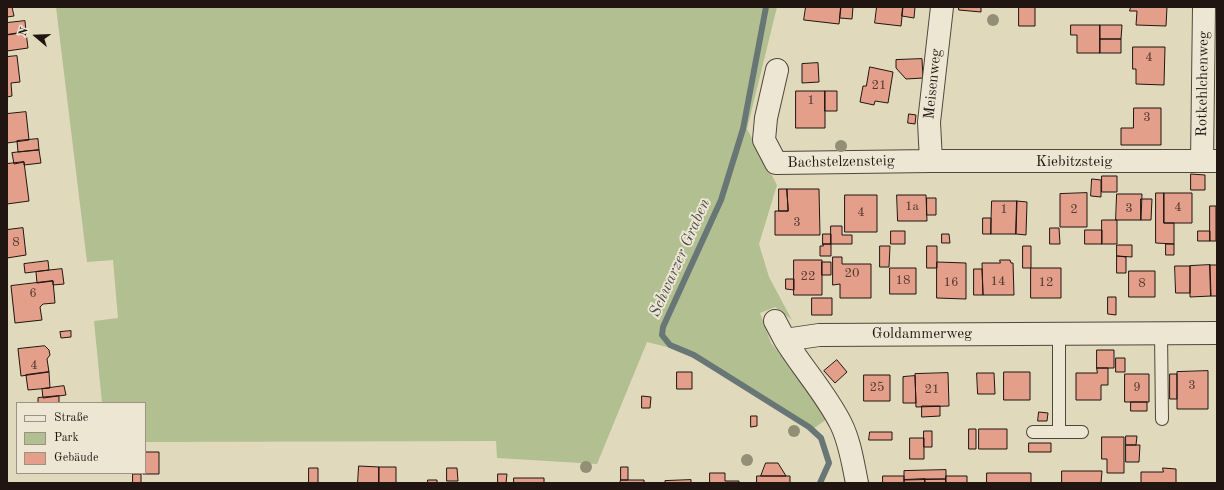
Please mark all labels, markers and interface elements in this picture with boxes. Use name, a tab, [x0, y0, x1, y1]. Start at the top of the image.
north arrow	[16, 16, 56, 56]
text: N	[18, 26, 31, 38]
street label: Rotkehlchenweg	[1193, 31, 1213, 137]
street label: Meisenweg	[920, 48, 946, 120]
house number: 4	[1145, 50, 1153, 66]
house number: 21	[871, 78, 887, 94]
house number: 1	[807, 93, 815, 109]
house number: 3	[1143, 110, 1151, 126]
street label: Bachstelzensteig	[787, 152, 895, 172]
street label: Kiebitzsteig	[1036, 153, 1112, 171]
water label: Schwarzer Graben	[645, 196, 715, 320]
house number: 1a	[905, 199, 919, 215]
house number: 4	[1174, 200, 1182, 216]
house number: 3	[1125, 201, 1133, 217]
house number: 1	[1000, 202, 1008, 218]
house number: 2	[1070, 202, 1078, 218]
house number: 4	[857, 205, 865, 221]
house number: 3	[793, 215, 801, 231]
house number: 8	[12, 235, 20, 251]
house number: 20	[844, 266, 860, 282]
house number: 22	[800, 269, 816, 285]
house number: 18	[895, 273, 911, 289]
house number: 14	[990, 274, 1006, 290]
house number: 16	[943, 275, 959, 291]
house number: 12	[1038, 275, 1054, 291]
house number: 8	[1138, 276, 1146, 292]
house number: 6	[29, 286, 37, 302]
street label: Goldammerweg	[872, 325, 972, 343]
house number: 4	[30, 358, 38, 374]
house number: 3	[1188, 378, 1196, 394]
house number: 25	[869, 380, 885, 396]
house number: 9	[1133, 380, 1141, 396]
house number: 21	[924, 382, 940, 398]
legend	[16, 402, 146, 474]
text: Straße	[54, 412, 88, 424]
text: Park	[54, 432, 79, 444]
text: Gebäude	[54, 452, 98, 464]

